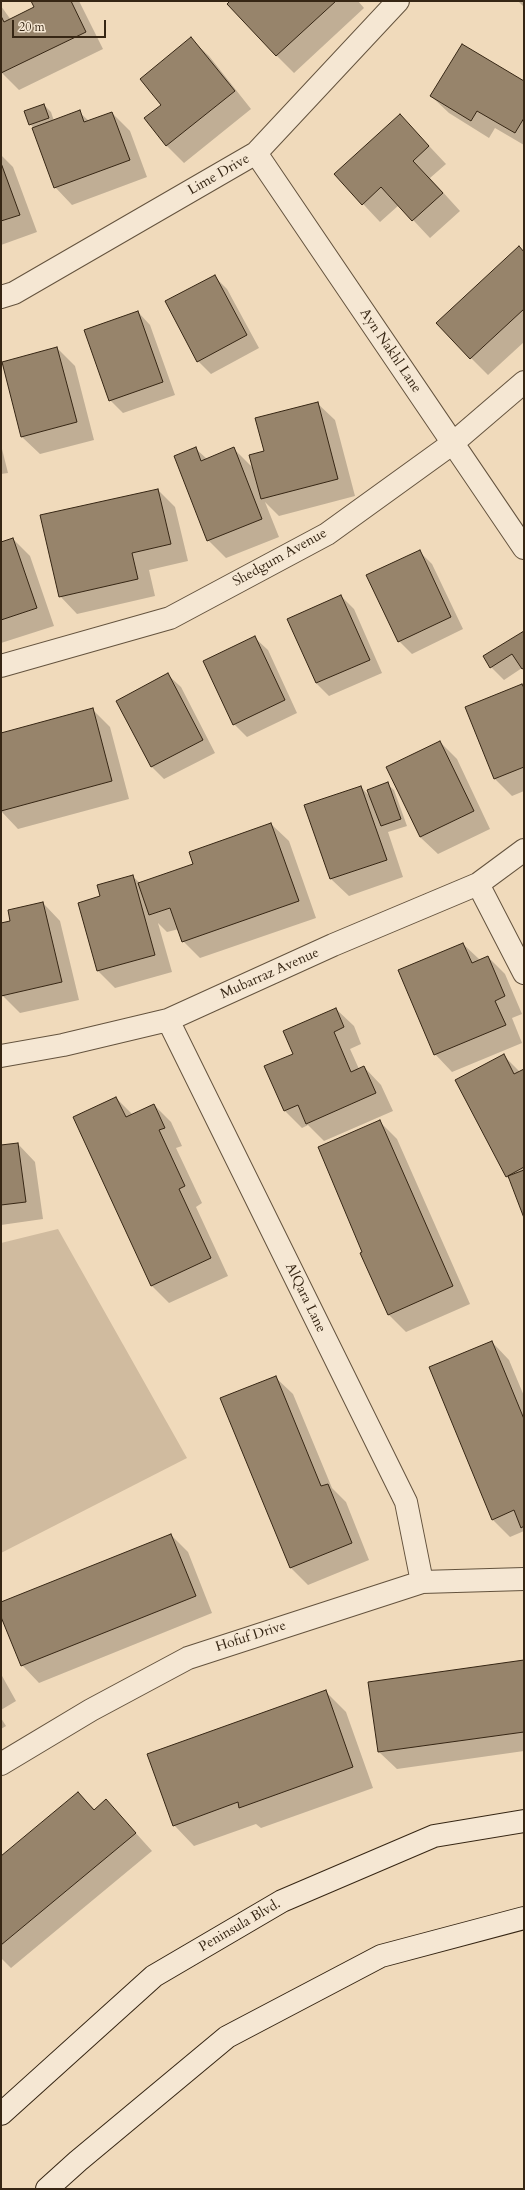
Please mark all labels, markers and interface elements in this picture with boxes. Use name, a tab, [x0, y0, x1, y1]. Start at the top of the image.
scale bar	[14, 12, 108, 38]
text: 20 m	[19, 19, 45, 35]
street label: Lime Drive	[185, 151, 253, 199]
street label: Ayn Nakhl Lane	[356, 306, 424, 396]
street label: Shedgum Avenue	[230, 525, 330, 591]
street label: Mubarraz Avenue	[218, 945, 322, 1003]
street label: AlQara Lane	[281, 1260, 329, 1336]
street label: Hofuf Drive	[214, 1618, 288, 1656]
street label: Peninsula Blvd.	[196, 1896, 284, 1956]

